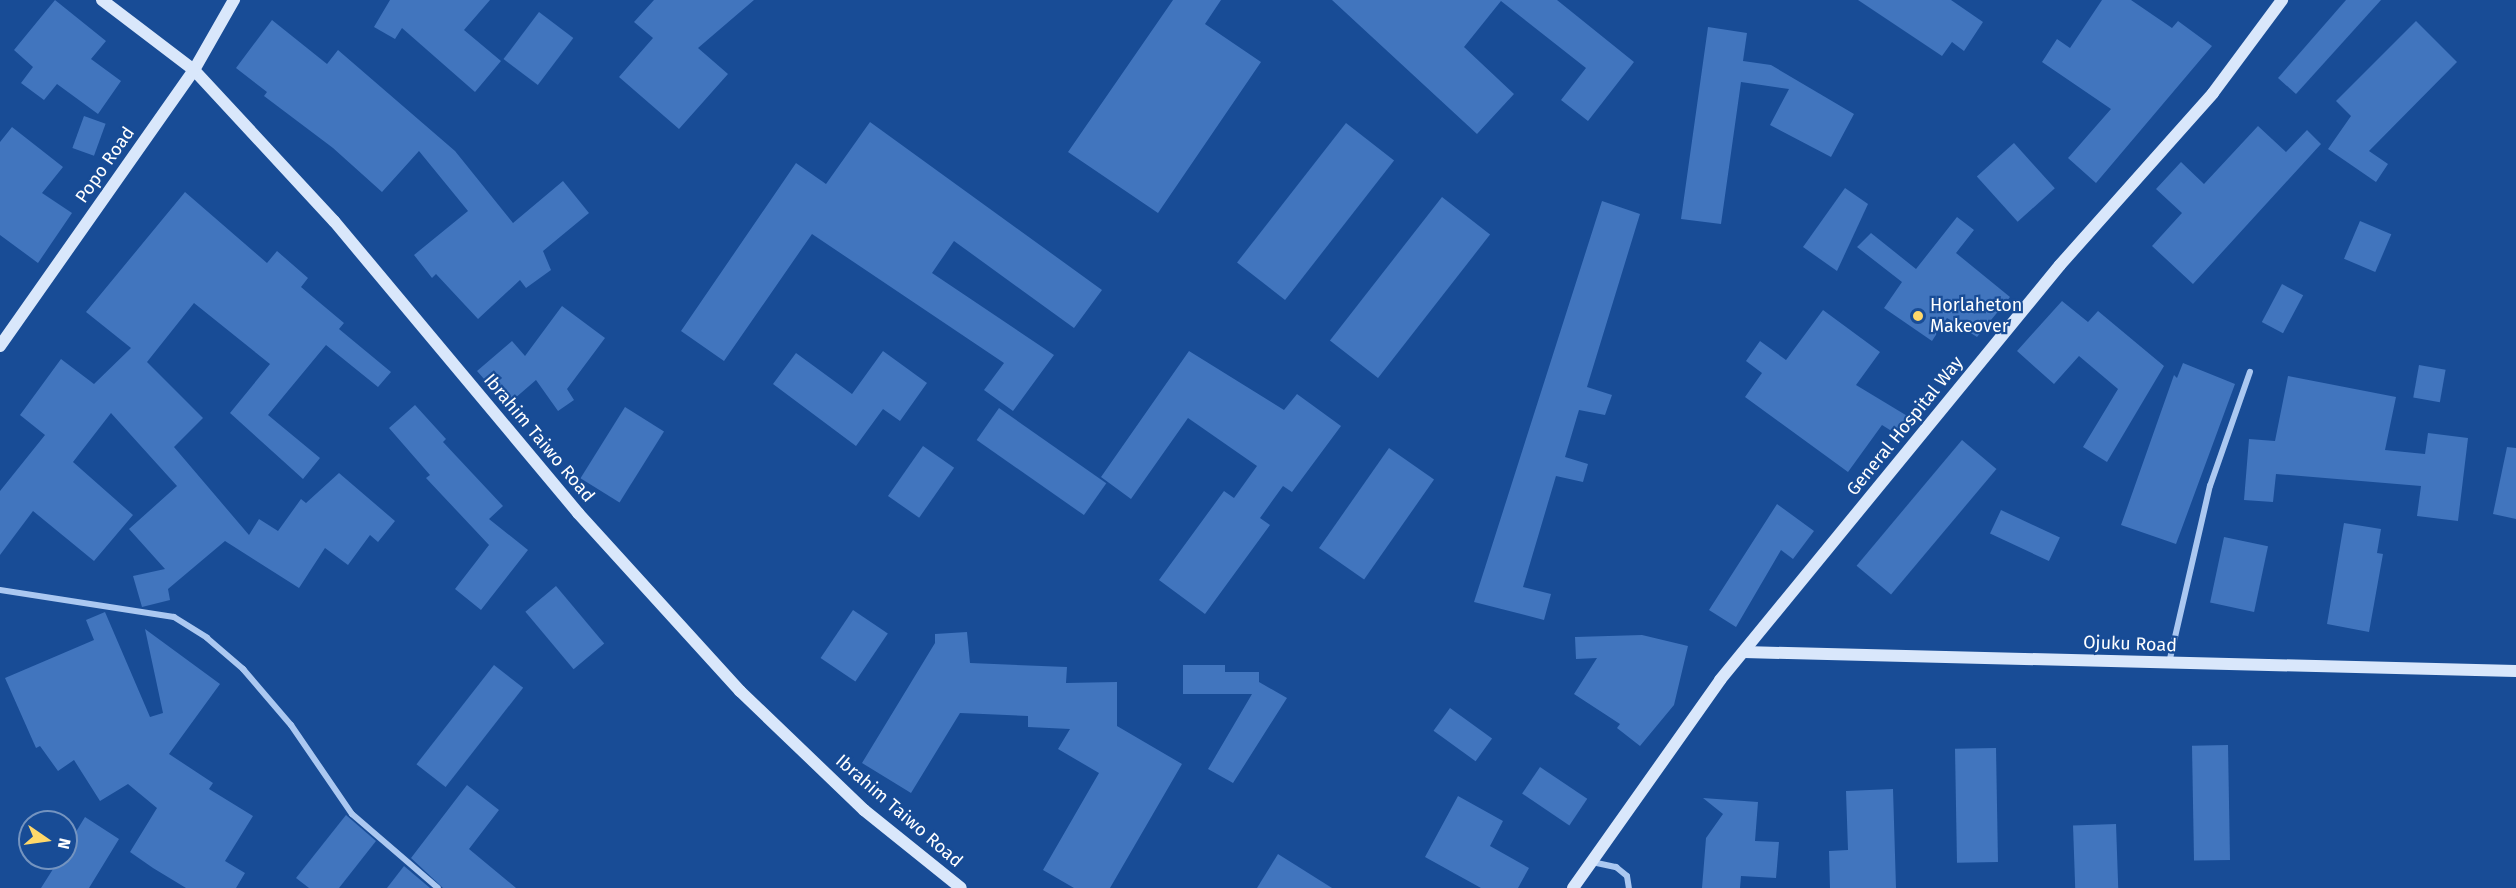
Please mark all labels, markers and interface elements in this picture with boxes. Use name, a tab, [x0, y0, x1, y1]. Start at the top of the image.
street label: Popo Road	[71, 123, 139, 207]
place label: Horlaheton Makeover	[1930, 295, 2022, 338]
marker: Horlaheton Makeover	[1911, 309, 1925, 323]
street label: General Hospital Way	[1842, 352, 1968, 500]
street label: Ibrahim Taiwo Road	[479, 369, 599, 507]
street label: Ojuku Road	[2083, 632, 2177, 656]
street label: Ibrahim Taiwo Road	[831, 750, 967, 872]
north arrow	[18, 810, 78, 870]
text: N	[54, 836, 75, 851]

